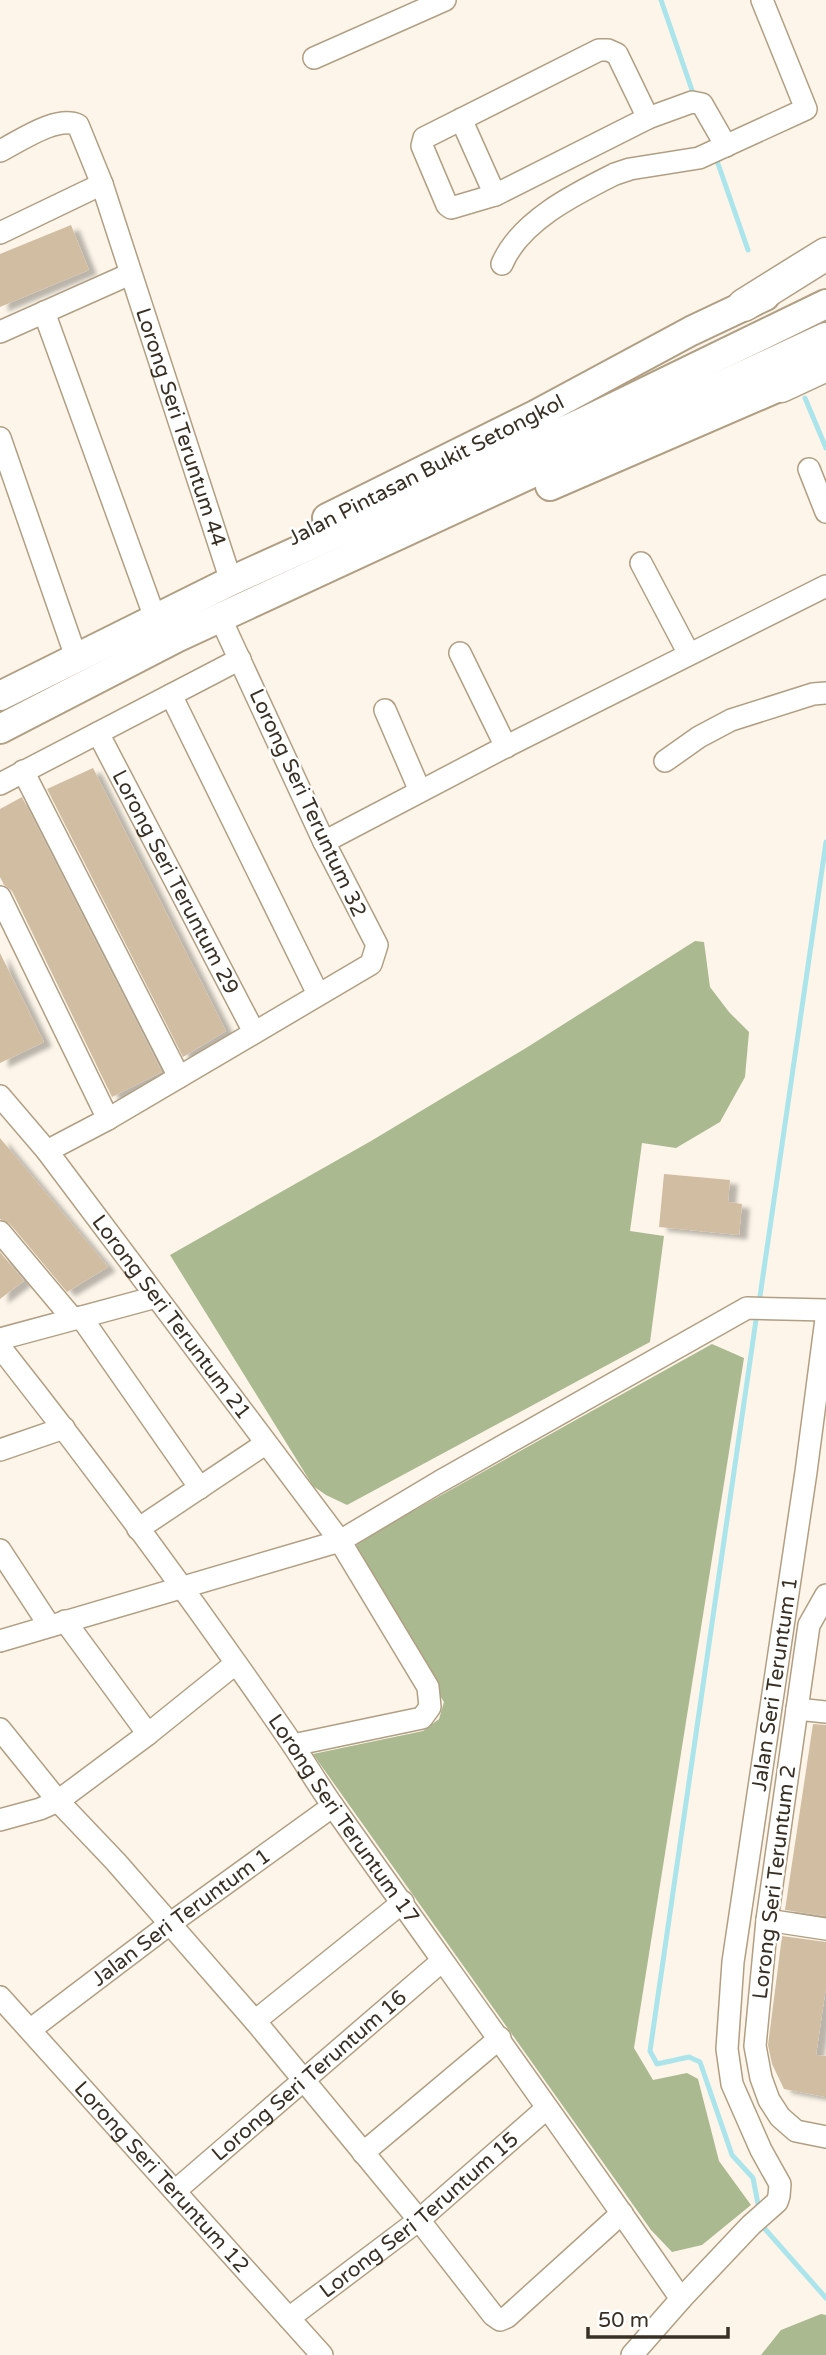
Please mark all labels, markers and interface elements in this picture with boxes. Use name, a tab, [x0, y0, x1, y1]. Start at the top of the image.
street label: Lorong Seri Teruntum 44	[130, 305, 231, 550]
street label: Jalan Pintasan Bukit Setongkol	[284, 390, 569, 551]
street label: Lorong Seri Teruntum 32	[244, 685, 372, 921]
street label: Lorong Seri Teruntum 29	[107, 766, 244, 998]
street label: Lorong Seri Teruntum 21	[86, 1210, 256, 1424]
street label: Jalan Seri Teruntum 1	[747, 1575, 803, 1793]
street label: Lorong Seri Teruntum 17	[263, 1709, 424, 1929]
street label: Lorong Seri Teruntum 2	[748, 1763, 801, 2001]
street label: Jalan Seri Teruntum 1	[87, 1843, 275, 1992]
street label: Lorong Seri Teruntum 16	[207, 1985, 412, 2167]
street label: Lorong Seri Teruntum 12	[69, 2076, 254, 2278]
street label: Lorong Seri Teruntum 15	[315, 2127, 524, 2303]
scale bar	[588, 2296, 728, 2340]
text: 50 m	[598, 2308, 649, 2333]

